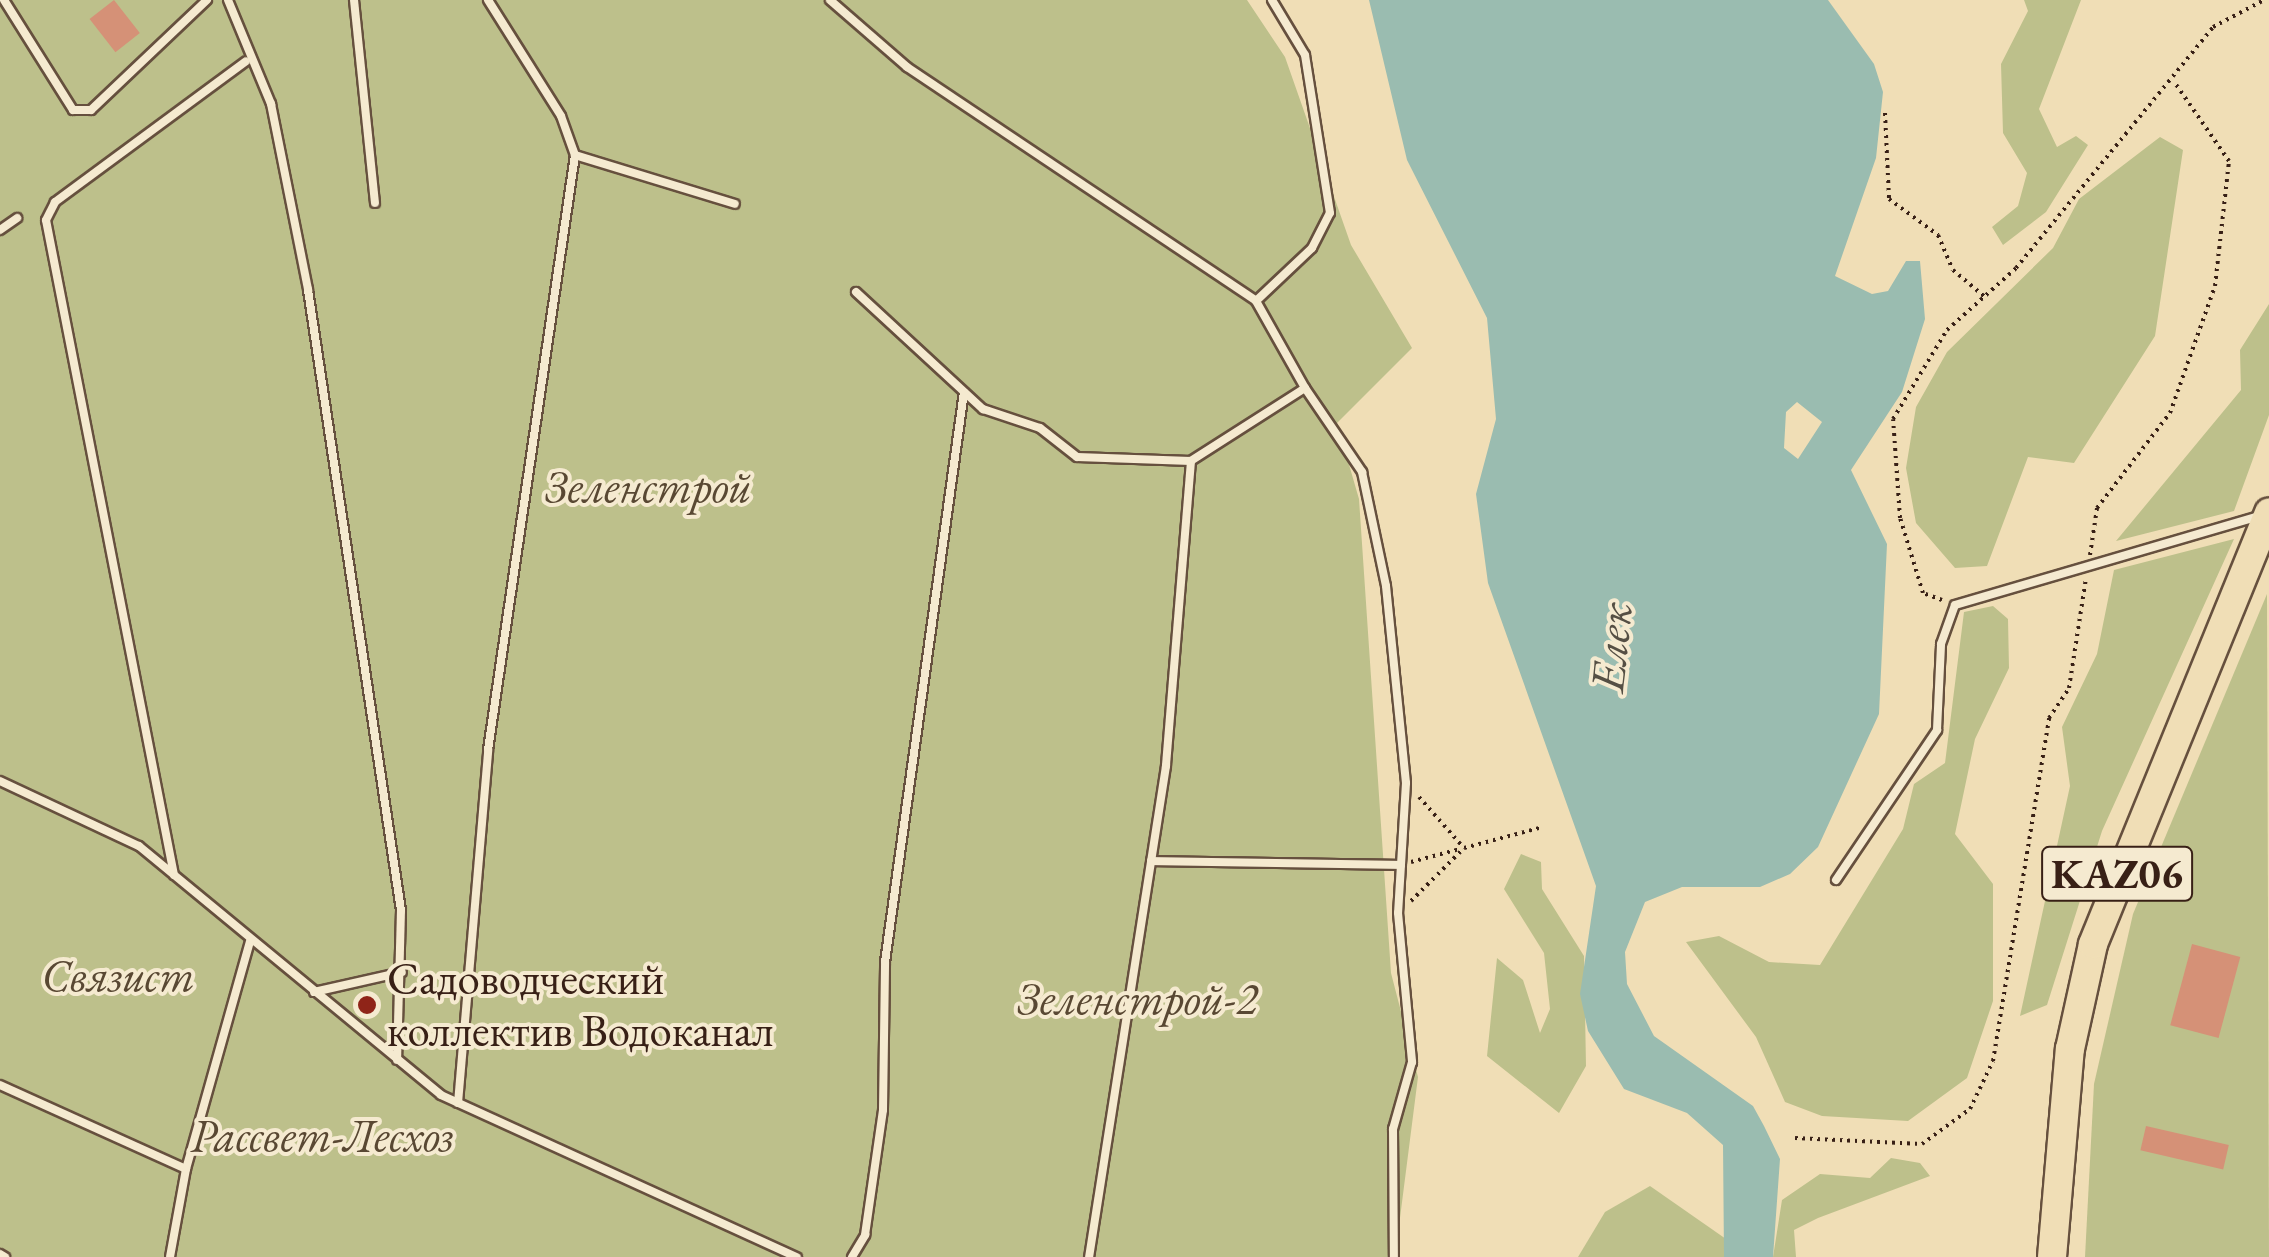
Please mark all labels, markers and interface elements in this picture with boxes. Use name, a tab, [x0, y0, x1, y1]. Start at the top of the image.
park label: Зеленстрой	[544, 460, 752, 514]
water label: Елек	[1578, 600, 1644, 694]
road number: KАZ06	[2040, 837, 2194, 911]
park label: Связист	[42, 949, 194, 1003]
place label: Садоводческий коллектив Водоканал	[387, 952, 774, 1058]
park label: Зеленстрой-2	[1016, 972, 1258, 1026]
marker: Садоводческий коллектив Водоканал	[356, 994, 378, 1016]
park label: Рассвет-Лесхоз	[190, 1109, 454, 1163]

